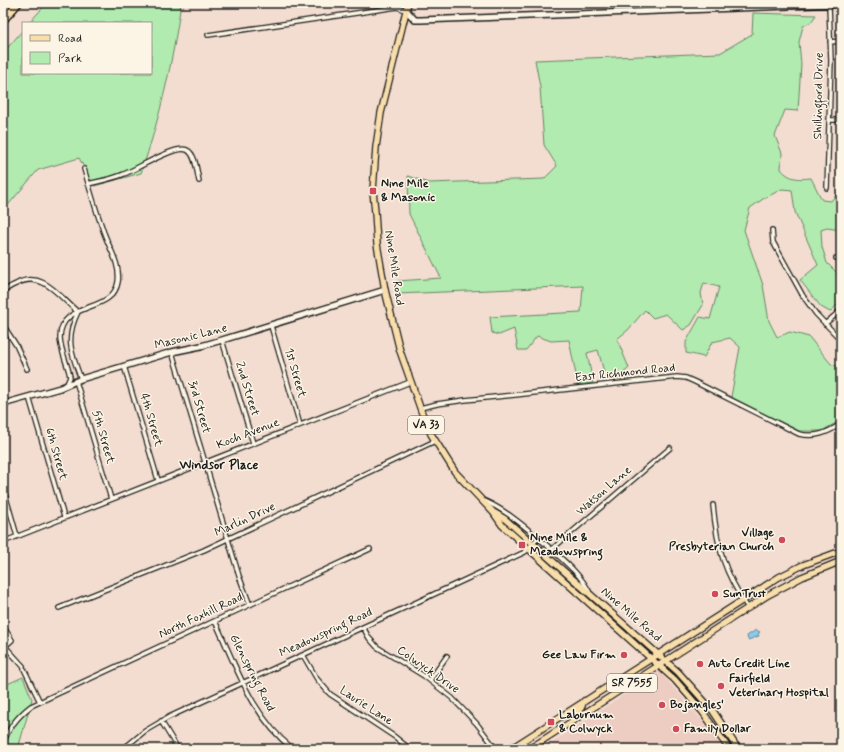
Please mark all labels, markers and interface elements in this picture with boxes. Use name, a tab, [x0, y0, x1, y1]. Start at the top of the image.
legend	[22, 22, 152, 74]
text: Road	[58, 31, 82, 47]
text: Park	[58, 51, 82, 67]
street label: Shillingford Drive	[810, 52, 829, 140]
place label: Nine Mile & Masonic	[381, 176, 435, 206]
marker: Nine Mile & Masonic	[368, 186, 378, 196]
street label: Nine Mile Road	[380, 229, 408, 307]
street label: Masonic Lane	[153, 320, 229, 354]
street label: 1st Street	[280, 346, 310, 400]
street label: 2nd Street	[231, 360, 263, 419]
street label: East Richmond Road	[574, 360, 676, 386]
street label: 3rd Street	[184, 379, 214, 436]
street label: 4th Street	[136, 392, 166, 448]
street label: 5th Street	[88, 408, 118, 466]
street label: Koch Avenue	[214, 415, 282, 453]
road number: VA 33	[408, 416, 444, 434]
street label: 6th Street	[41, 426, 71, 482]
district label: Windsor Place	[179, 457, 259, 474]
street label: Watson Lane	[573, 462, 635, 520]
street label: Marlin Drive	[212, 499, 278, 541]
place label: Village Presbyterian Church	[669, 525, 774, 555]
place label: Nine Mile & Meadowspring	[530, 530, 603, 561]
marker: Village Presbyterian Church	[777, 535, 787, 545]
marker: Nine Mile & Meadowspring	[517, 540, 527, 550]
street label: Nine Mile Road	[597, 584, 665, 646]
place label: SunTrust	[723, 586, 766, 602]
marker: SunTrust	[710, 589, 720, 599]
street label: North Foxhill Road	[156, 590, 246, 642]
street label: Meadowspring Road	[277, 604, 376, 662]
street label: Glenspring Road	[225, 632, 278, 715]
street label: Colwyck Drive	[394, 643, 462, 697]
place label: Gee Law Firm	[542, 647, 617, 663]
marker: Gee Law Firm	[619, 650, 629, 660]
place label: Auto Credit Line	[708, 656, 790, 672]
marker: Auto Credit Line	[695, 659, 705, 669]
place label: Fairfield Veterinary Hospital	[729, 671, 829, 701]
road number: SR 7555	[607, 674, 657, 692]
marker: Fairfield Veterinary Hospital	[716, 681, 726, 691]
street label: Laurie Lane	[336, 683, 396, 729]
place label: Bojangles'	[670, 697, 724, 713]
marker: Bojangles'	[657, 700, 667, 710]
place label: Laburnum & Colwyck	[559, 707, 614, 737]
marker: Laburnum & Colwyck	[546, 717, 556, 727]
place label: Family Dollar	[684, 721, 752, 737]
marker: Family Dollar	[671, 724, 681, 734]

